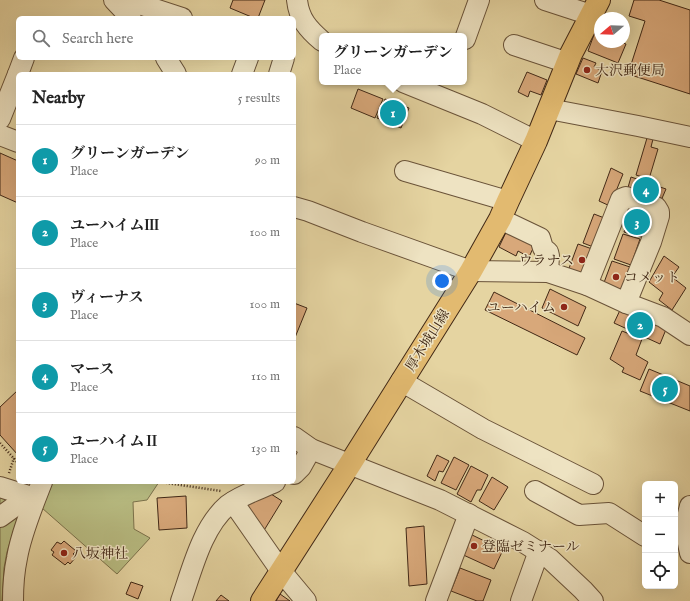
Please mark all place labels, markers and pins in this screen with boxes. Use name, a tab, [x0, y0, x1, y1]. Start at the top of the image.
place label: 大沢郵便局	[595, 62, 665, 80]
marker: 大沢郵便局	[582, 65, 592, 75]
pin: 1	[380, 98, 406, 128]
pin: 4	[633, 175, 659, 205]
pin: 3	[624, 207, 650, 237]
place label: ウラナス	[519, 252, 574, 270]
marker: ウラナス	[577, 255, 587, 265]
place label: コメット	[624, 269, 680, 287]
marker: コメット	[611, 272, 621, 282]
place label: ユーハイム	[487, 299, 556, 317]
marker: ユーハイム	[559, 302, 569, 312]
pin: 2	[627, 310, 653, 340]
pin: 5	[652, 374, 678, 404]
place label: 登臨ゼミナール	[482, 538, 580, 556]
marker: 登臨ゼミナール	[469, 541, 479, 551]
place label: 八坂神社	[72, 545, 128, 563]
marker: 八坂神社	[59, 548, 69, 558]

